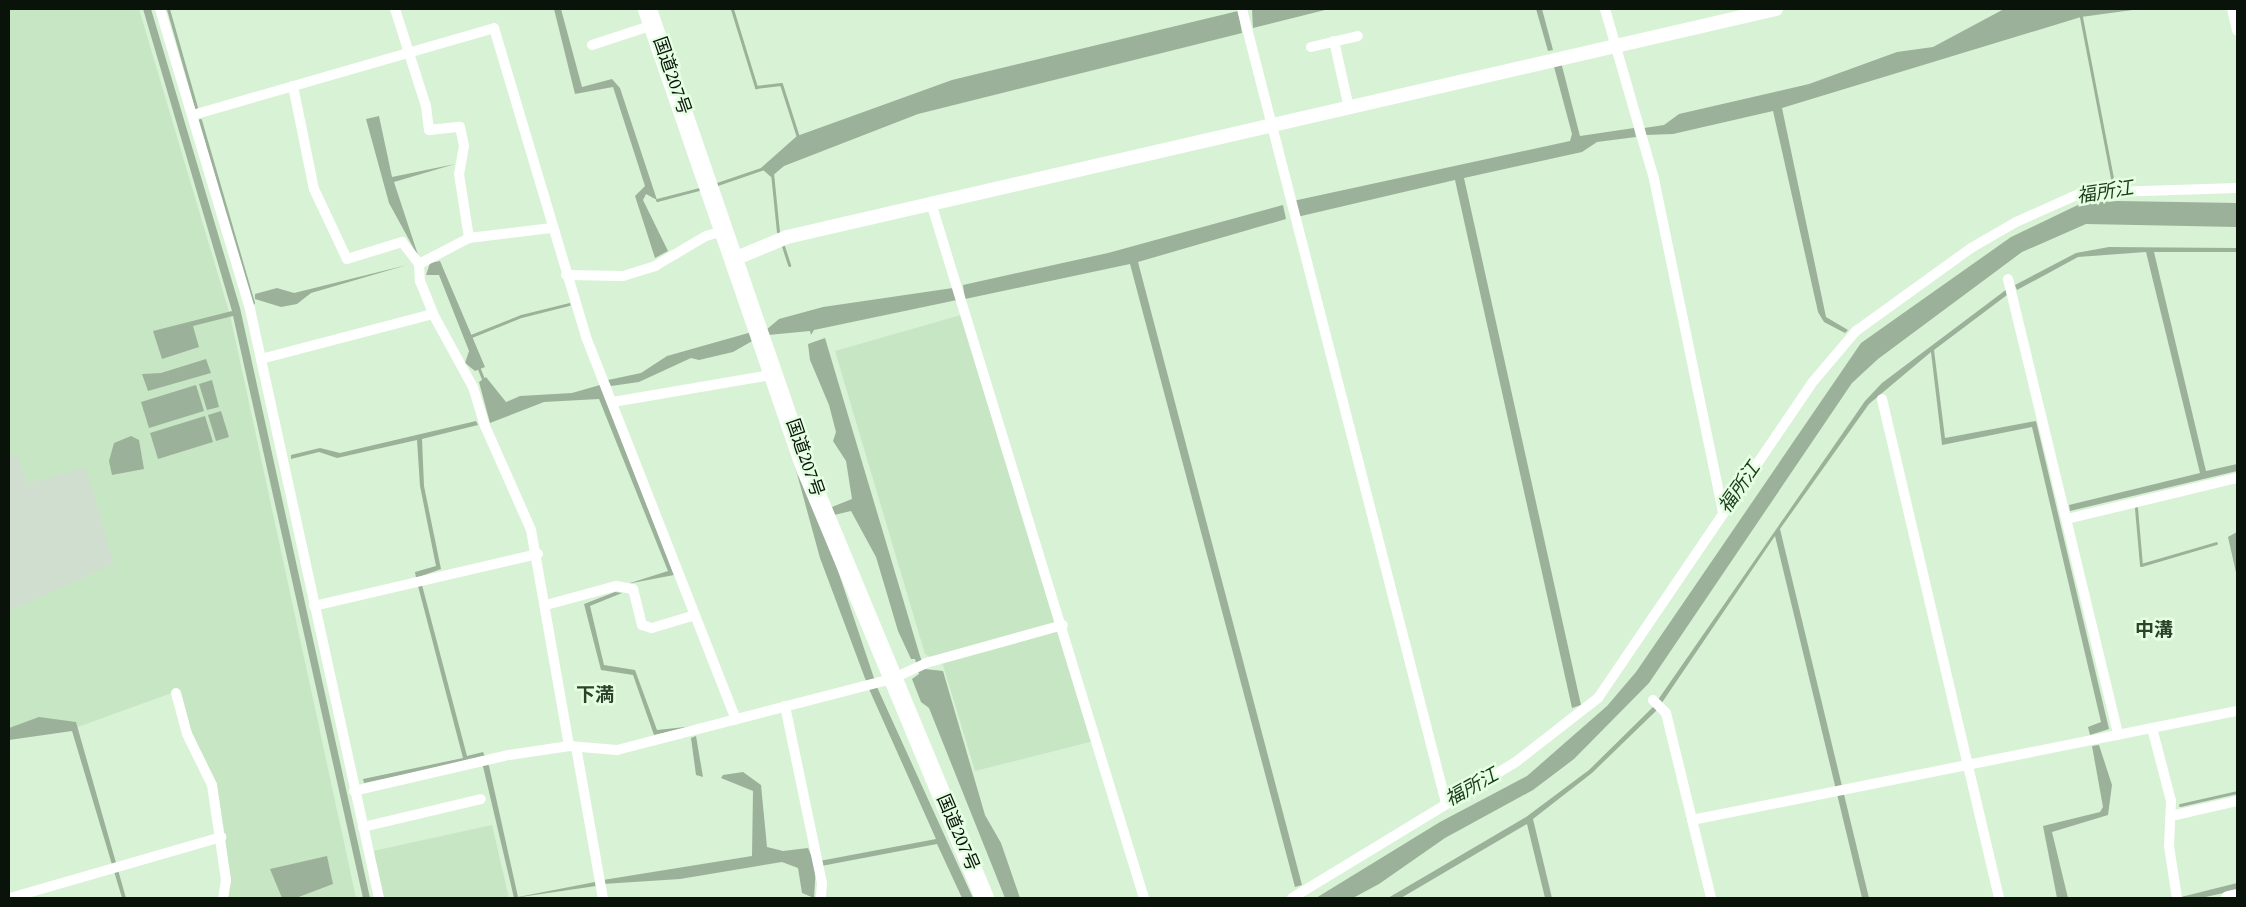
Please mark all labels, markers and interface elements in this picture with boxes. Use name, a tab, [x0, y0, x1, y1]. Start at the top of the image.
street label: 国道207号	[648, 34, 694, 118]
water label: 福所江	[2075, 177, 2135, 209]
street label: 国道207号	[781, 416, 827, 500]
water label: 福所江	[1714, 458, 1766, 518]
district label: 中溝	[2135, 620, 2173, 642]
district label: 下満	[576, 685, 614, 707]
water label: 福所江	[1442, 764, 1502, 812]
street label: 国道207号	[931, 791, 983, 875]

